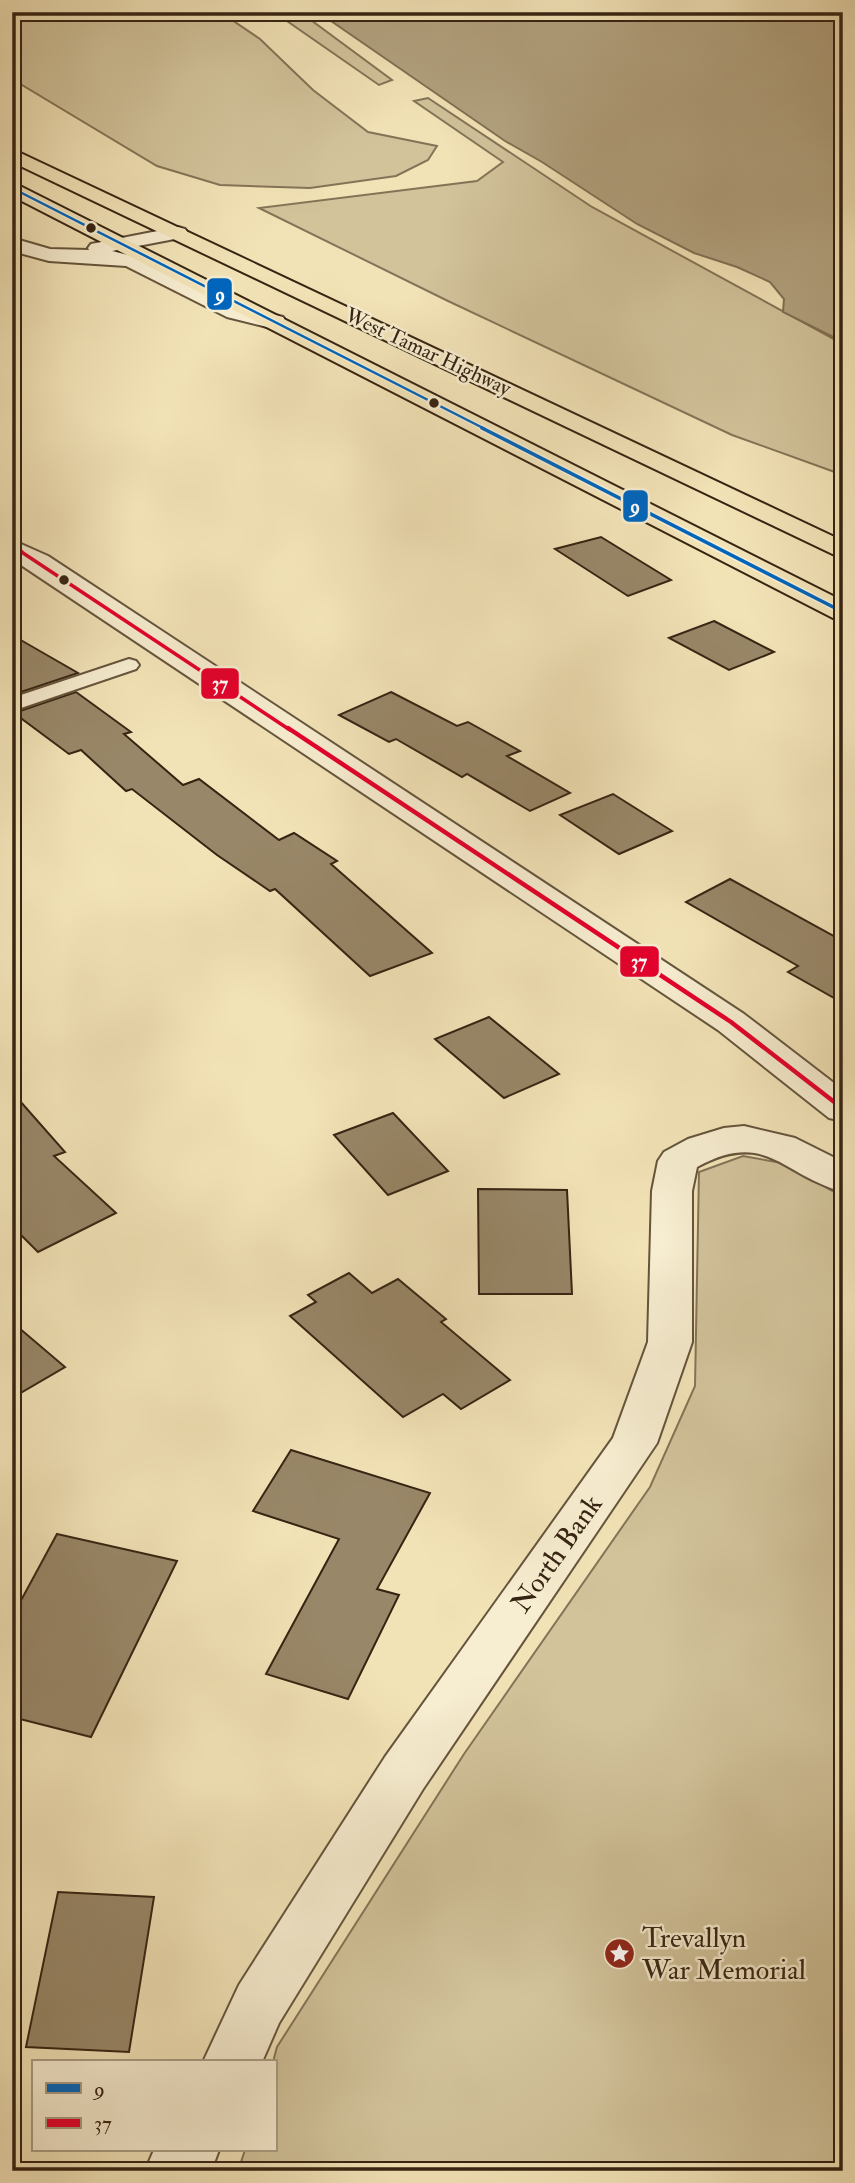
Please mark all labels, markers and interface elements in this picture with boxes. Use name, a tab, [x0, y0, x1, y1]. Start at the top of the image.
unlabelled marker	[84, 221, 98, 235]
line badge: 9	[206, 277, 233, 311]
text: 9	[213, 283, 225, 307]
street label: West Tamar Highway	[340, 301, 516, 403]
unlabelled marker	[427, 396, 441, 410]
line badge: 9	[622, 489, 649, 523]
text: 9	[628, 495, 640, 519]
unlabelled marker	[57, 573, 71, 587]
line badge: 37	[200, 667, 240, 700]
text: 37	[212, 672, 228, 696]
line badge: 37	[619, 945, 660, 978]
text: 37	[631, 950, 647, 974]
street label: North Bank	[504, 1488, 611, 1620]
place label: Trevallyn War Memorial	[641, 1921, 806, 1988]
place icon: Trevallyn War Memorial	[602, 1937, 636, 1971]
legend	[32, 2060, 276, 2152]
text: 9	[92, 2076, 105, 2103]
text: 37	[94, 2110, 112, 2137]

